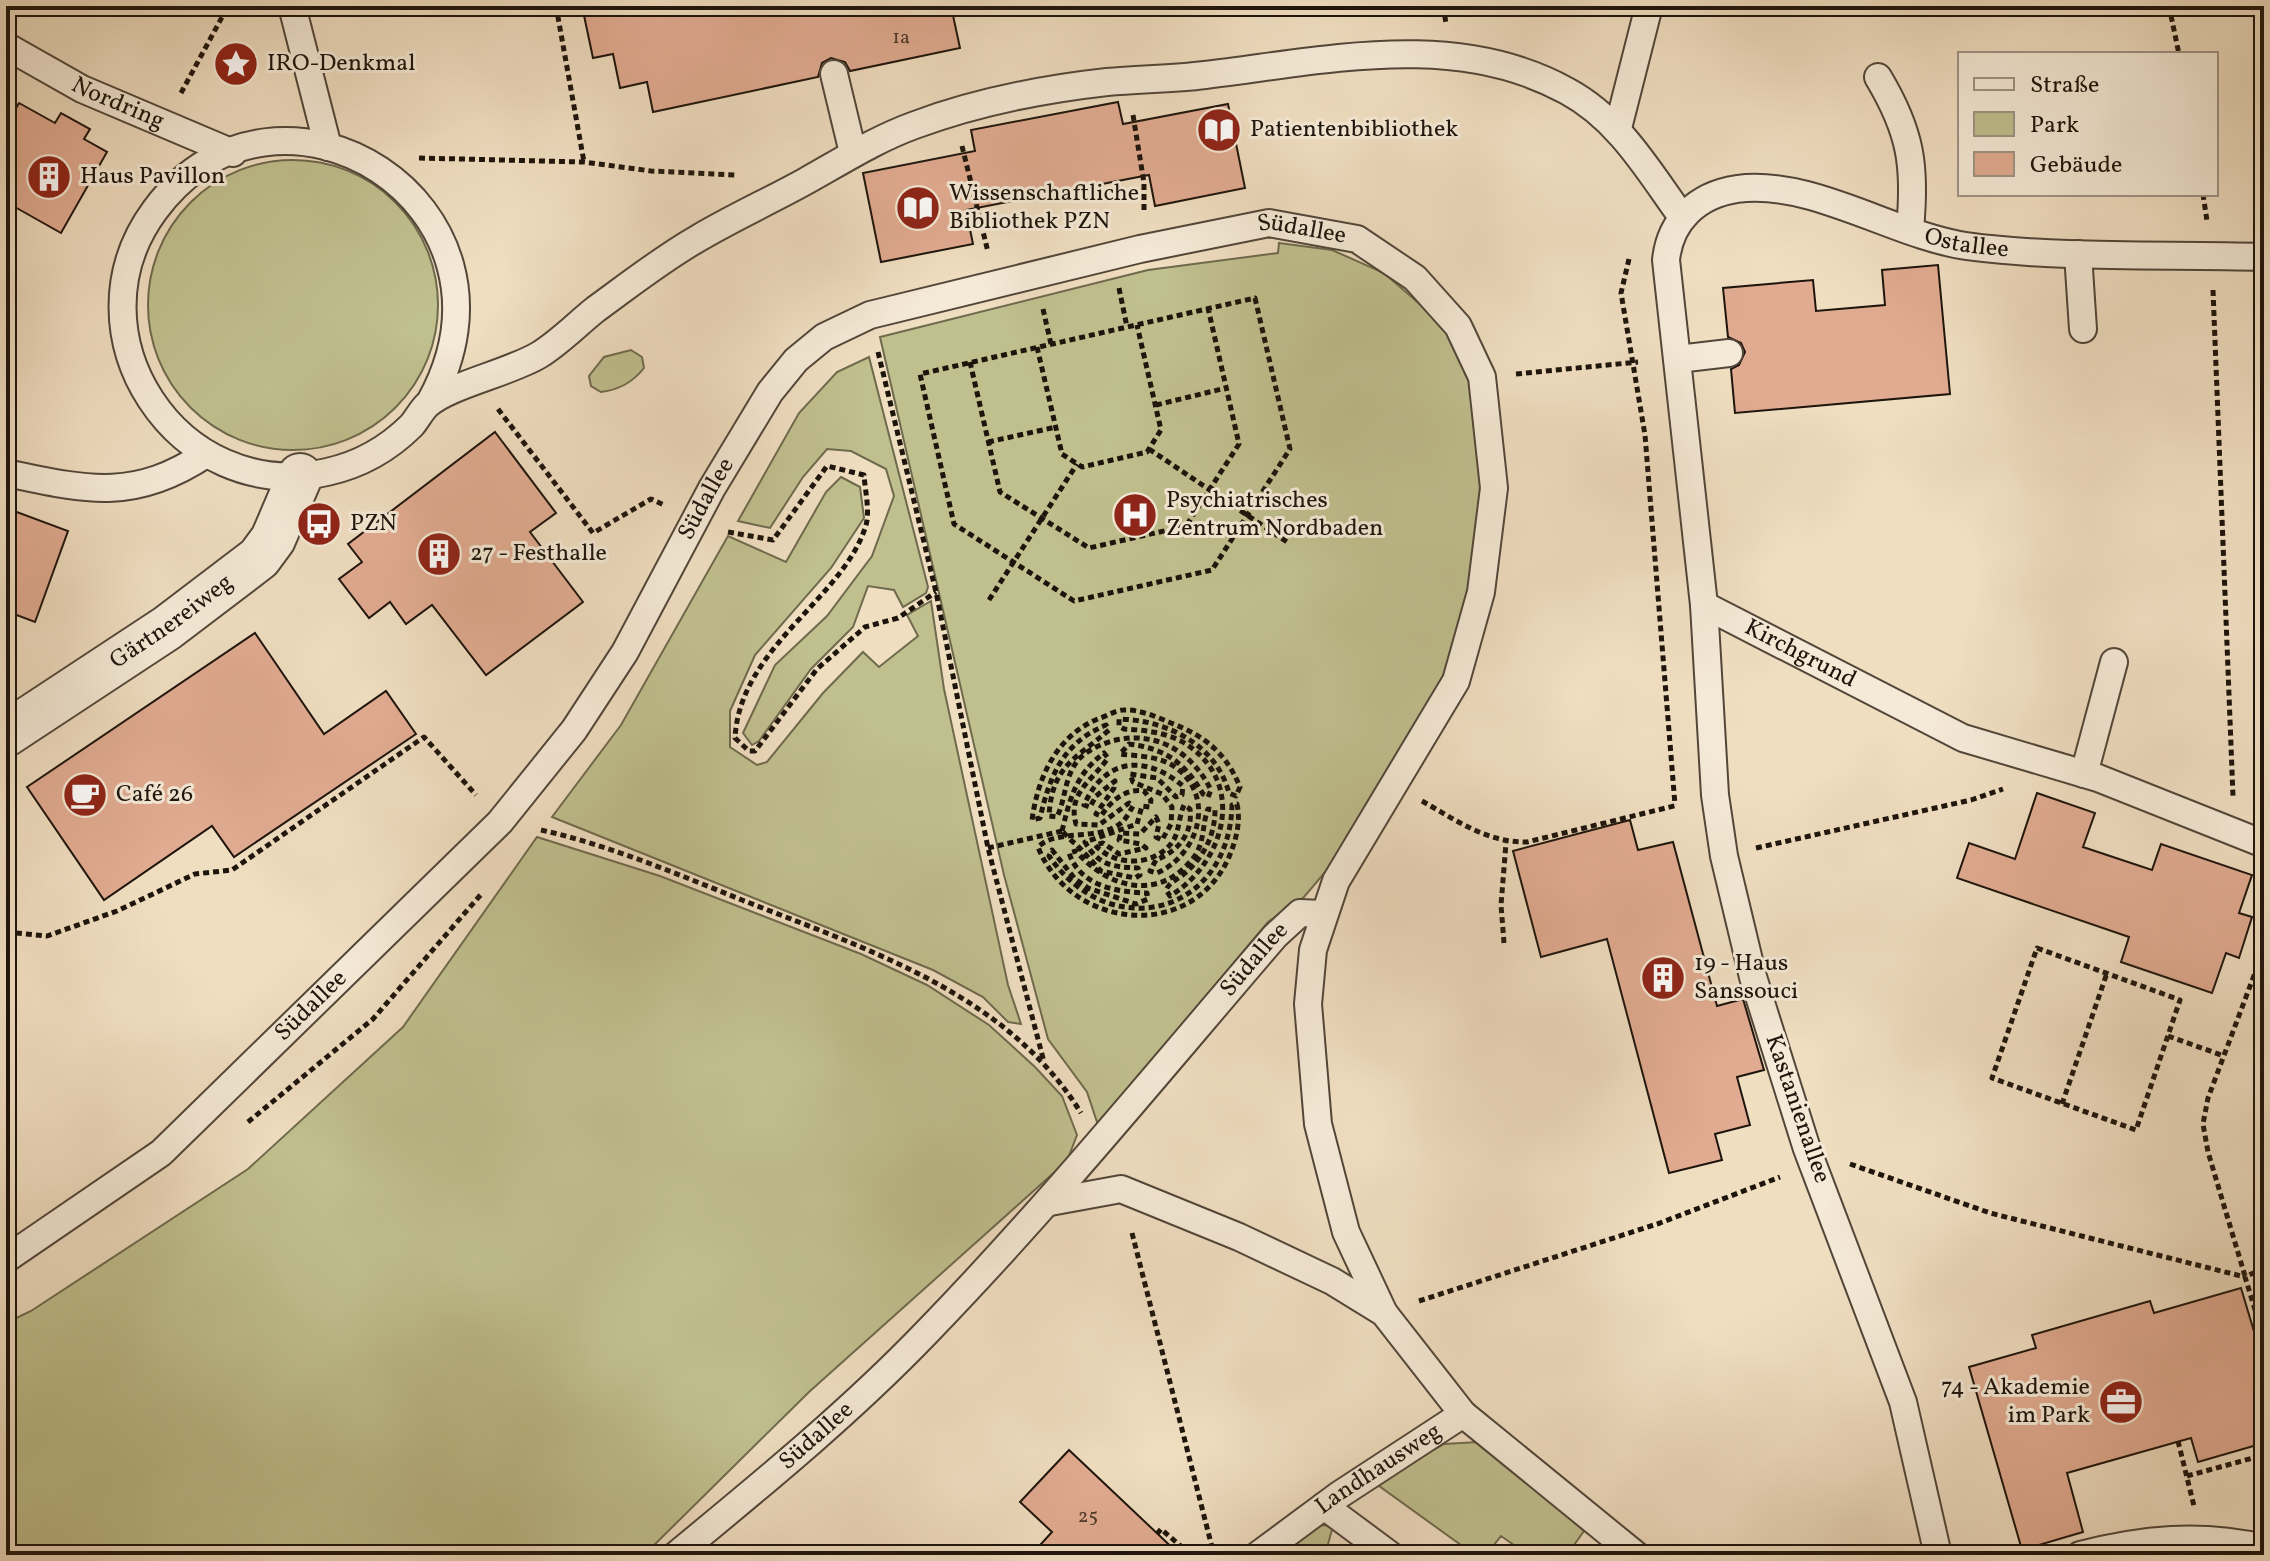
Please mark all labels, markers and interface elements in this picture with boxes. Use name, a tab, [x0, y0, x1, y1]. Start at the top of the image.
house number: 1a	[892, 24, 910, 52]
place icon: IRO-Denkmal	[212, 40, 260, 88]
place label: IRO-Denkmal	[267, 47, 415, 81]
legend	[1958, 52, 2218, 196]
street label: Nordring	[65, 69, 169, 139]
text: Straße	[2030, 69, 2099, 103]
library icon: Patientenbibliothek	[1195, 106, 1243, 154]
text: Park	[2030, 109, 2079, 143]
place label: Patientenbibliothek	[1250, 113, 1458, 147]
text: Gebäude	[2030, 149, 2122, 183]
building icon: Haus Pavillon	[25, 153, 73, 201]
place label: Haus Pavillon	[80, 160, 225, 194]
place label: Wissenschaftliche Bibliothek PZN	[949, 177, 1139, 239]
library icon: Wissenschaftliche Bibliothek PZN	[894, 184, 942, 232]
street label: Südallee	[1254, 206, 1349, 254]
street label: Ostallee	[1920, 220, 2010, 268]
street label: Südallee	[670, 452, 743, 547]
place label: Psychiatrisches Zentrum Nordbaden	[1166, 484, 1383, 546]
hospital icon: Psychiatrisches Zentrum Nordbaden	[1111, 491, 1159, 539]
bus stop icon: PZN	[295, 500, 343, 548]
place label: PZN	[350, 507, 397, 541]
building icon: 27 - Festhalle	[415, 530, 463, 578]
place label: 27 - Festhalle	[470, 537, 607, 571]
street label: Gärtnereiweg	[103, 566, 241, 678]
street label: Kirchgrund	[1738, 611, 1862, 697]
cafe icon: Café 26	[61, 771, 109, 819]
place label: Café 26	[116, 778, 193, 812]
street label: Südallee	[1213, 914, 1296, 1005]
place label: 19 - Haus Sanssouci	[1694, 947, 1798, 1009]
building icon: 19 - Haus Sanssouci	[1639, 954, 1687, 1002]
street label: Südallee	[268, 963, 355, 1050]
street label: Kastanienallee	[1756, 1030, 1838, 1188]
place label: 74 - Akademie im Park	[1941, 1371, 2090, 1433]
office icon: 74 - Akademie im Park	[2097, 1378, 2145, 1426]
street label: Südallee	[772, 1394, 862, 1479]
street label: Landhausweg	[1309, 1415, 1448, 1524]
house number: 25	[1078, 1503, 1098, 1531]

